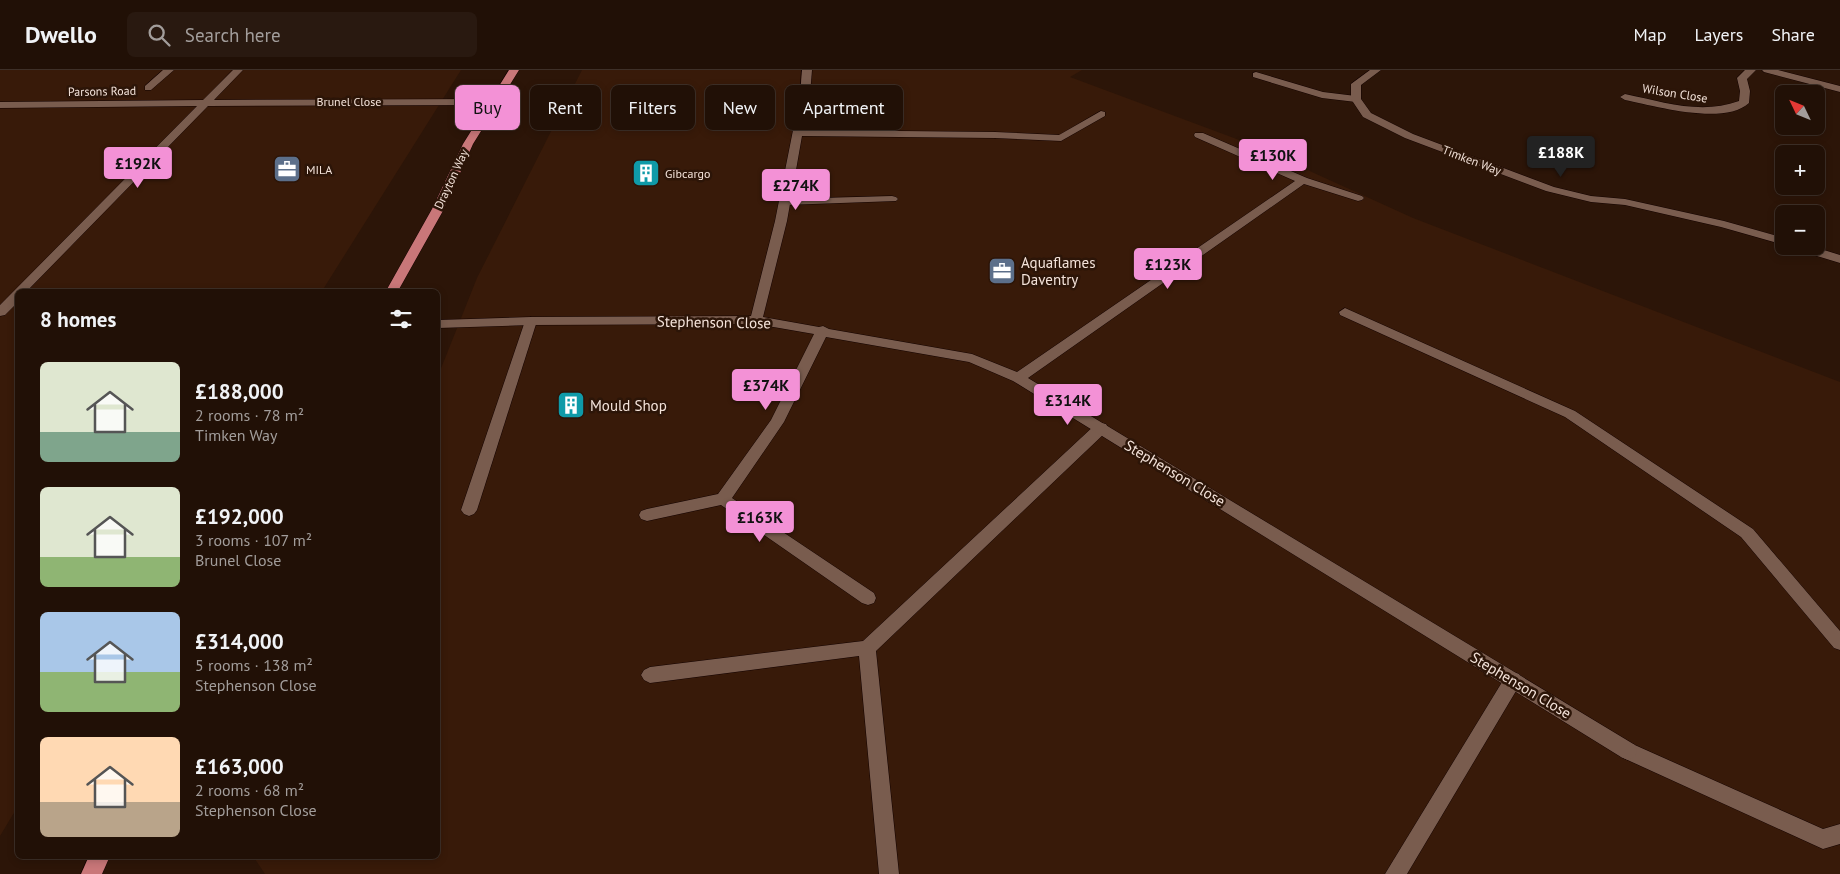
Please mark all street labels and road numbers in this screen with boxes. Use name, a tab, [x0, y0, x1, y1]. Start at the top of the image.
street label: Wilson Close	[1641, 80, 1709, 106]
street label: Parsons Road	[68, 83, 136, 99]
street label: Brunel Close	[317, 94, 381, 109]
street label: Timken Way	[1440, 142, 1504, 178]
street label: Drayton Way	[431, 146, 472, 211]
street label: Stephenson Close	[657, 312, 771, 332]
street label: Stephenson Close	[1121, 435, 1229, 511]
street label: Stephenson Close	[1467, 647, 1575, 723]

